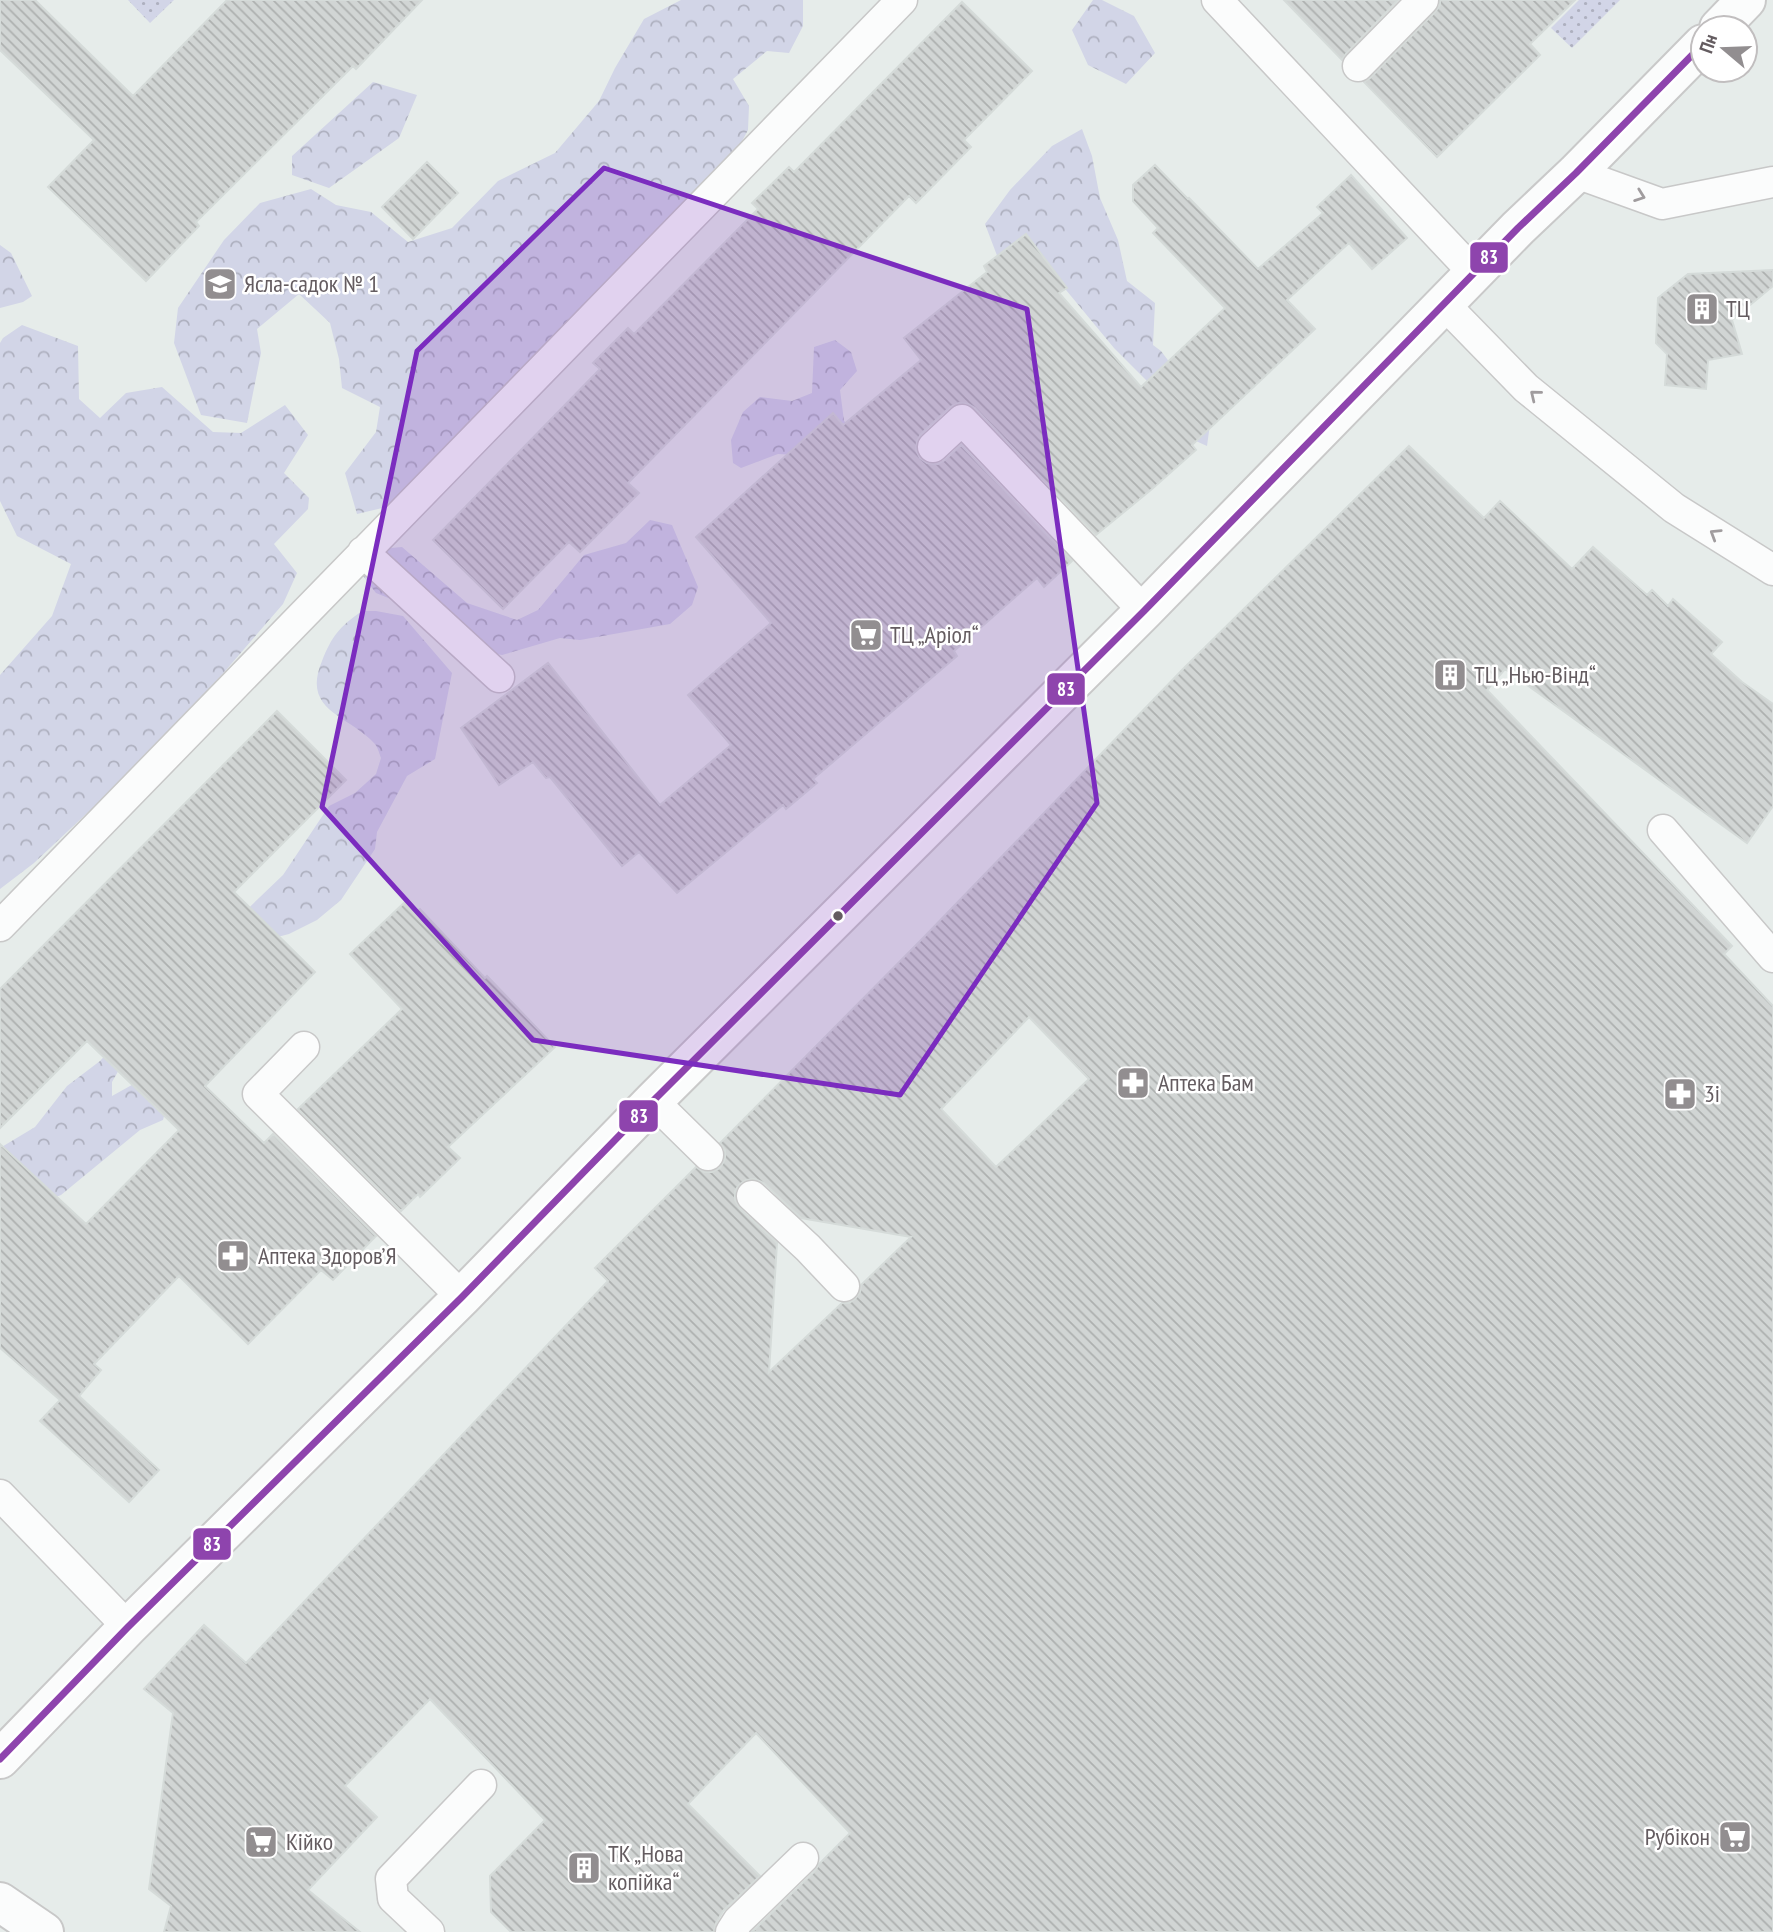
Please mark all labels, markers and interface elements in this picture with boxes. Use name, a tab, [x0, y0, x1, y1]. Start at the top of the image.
north arrow	[1689, 14, 1759, 84]
text: Пн	[1694, 31, 1722, 56]
one-way arrow	[1634, 188, 1646, 202]
line badge: 83	[1469, 241, 1509, 274]
text: 83	[1480, 245, 1498, 269]
school or university icon: Ясла-садок № 1	[201, 265, 239, 303]
place label: Ясла-садок № 1	[244, 268, 379, 299]
building icon: ТЦ	[1683, 290, 1721, 328]
place label: ТЦ	[1726, 293, 1750, 324]
one-way arrow	[1531, 390, 1543, 403]
one-way arrow	[1710, 529, 1723, 542]
supermarket icon: ТЦ „Аріол“	[847, 616, 885, 654]
place label: ТЦ „Аріол“	[890, 619, 979, 650]
building icon: ТЦ „Нью-Вінд“	[1431, 656, 1469, 694]
place label: ТЦ „Нью-Вінд“	[1474, 659, 1596, 690]
line badge: 83	[1046, 672, 1086, 706]
text: 83	[1057, 677, 1075, 701]
unlabelled marker	[831, 909, 845, 923]
pharmacy icon: Аптека Бам	[1114, 1064, 1152, 1102]
place label: Аптека Бам	[1158, 1067, 1254, 1098]
pharmacy icon: 3і	[1661, 1075, 1699, 1113]
place label: 3і	[1704, 1078, 1720, 1109]
line badge: 83	[618, 1099, 659, 1133]
text: 83	[630, 1104, 648, 1128]
pharmacy icon: Аптека Здоров’Я	[214, 1237, 252, 1275]
place label: Аптека Здоров’Я	[258, 1240, 397, 1271]
line badge: 83	[192, 1527, 232, 1561]
text: 83	[203, 1532, 221, 1556]
supermarket icon: Рубікон	[1716, 1818, 1754, 1856]
place label: Рубікон	[1645, 1821, 1710, 1852]
supermarket icon: Кійко	[242, 1823, 280, 1861]
place label: Кійко	[286, 1826, 333, 1857]
place label: ТК „Нова копійка“	[608, 1838, 684, 1897]
building icon: ТК „Нова копійка“	[565, 1849, 603, 1887]

